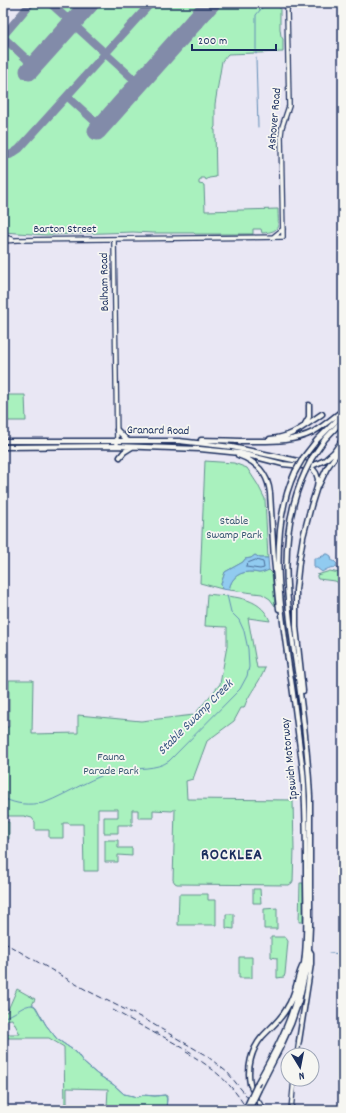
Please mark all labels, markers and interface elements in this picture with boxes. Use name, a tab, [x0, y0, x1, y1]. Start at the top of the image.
scale bar	[192, 26, 276, 52]
text: 200 m	[198, 33, 227, 50]
street label: Ashover Road	[264, 87, 286, 151]
street label: Barton Street	[34, 221, 97, 238]
street label: Balham Road	[96, 252, 114, 312]
street label: Granard Road	[127, 422, 189, 440]
park label: Stable Swamp Park	[206, 513, 262, 544]
water label: Stable Swamp Creek	[154, 675, 239, 760]
street label: Ipswich Motorway	[277, 716, 303, 801]
park label: Fauna Parade Park	[83, 749, 139, 780]
district label: ROCKLEA	[201, 844, 263, 867]
north arrow	[280, 1047, 320, 1087]
text: N	[297, 1067, 305, 1083]

